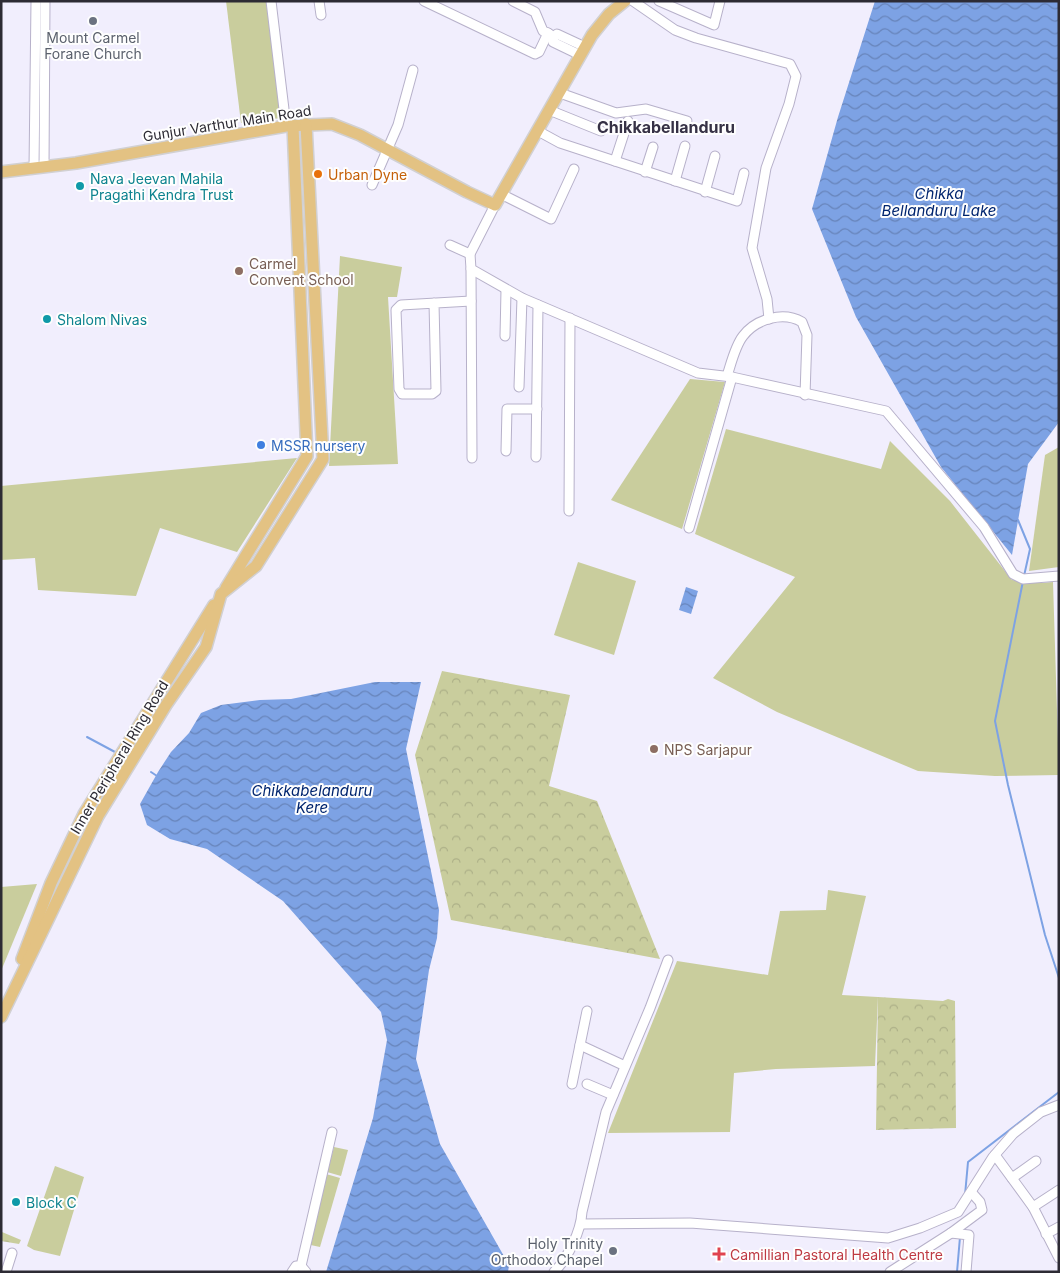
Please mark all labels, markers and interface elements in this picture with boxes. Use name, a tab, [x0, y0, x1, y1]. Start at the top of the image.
marker: Mount Carmel Forane Church	[87, 15, 99, 27]
place label: Mount Carmel Forane Church	[44, 29, 142, 62]
street label: Gunjur Varthur Main Road	[142, 101, 312, 145]
district label: Chikkabellanduru	[597, 117, 735, 137]
place label: Urban Dyne	[328, 166, 407, 183]
marker: Urban Dyne	[312, 168, 324, 180]
place label: Nava Jeevan Mahila Pragathi Kendra Trust	[90, 170, 234, 203]
marker: Nava Jeevan Mahila Pragathi Kendra Trust	[74, 180, 86, 192]
water label: Chikka Bellanduru Lake	[882, 184, 996, 220]
place label: Carmel Convent School	[249, 255, 354, 288]
marker: Carmel Convent School	[233, 265, 245, 277]
place label: Shalom Nivas	[57, 311, 147, 328]
marker: Shalom Nivas	[41, 313, 53, 325]
place label: MSSR nursery	[271, 437, 365, 454]
marker: MSSR nursery	[255, 439, 267, 451]
street label: Inner Peripheral Ring Road	[66, 677, 172, 837]
place label: NPS Sarjapur	[664, 741, 752, 758]
marker: NPS Sarjapur	[648, 743, 660, 755]
water label: Chikkabelanduru Kere	[252, 781, 373, 817]
place label: Block C	[26, 1194, 77, 1211]
marker: Block C	[10, 1196, 22, 1208]
place label: Holy Trinity Orthodox Chapel	[491, 1235, 603, 1268]
marker: Holy Trinity Orthodox Chapel	[607, 1245, 619, 1257]
place label: Camillian Pastoral Health Centre	[730, 1246, 943, 1263]
marker: Camillian Pastoral Health Centre	[712, 1247, 726, 1261]

